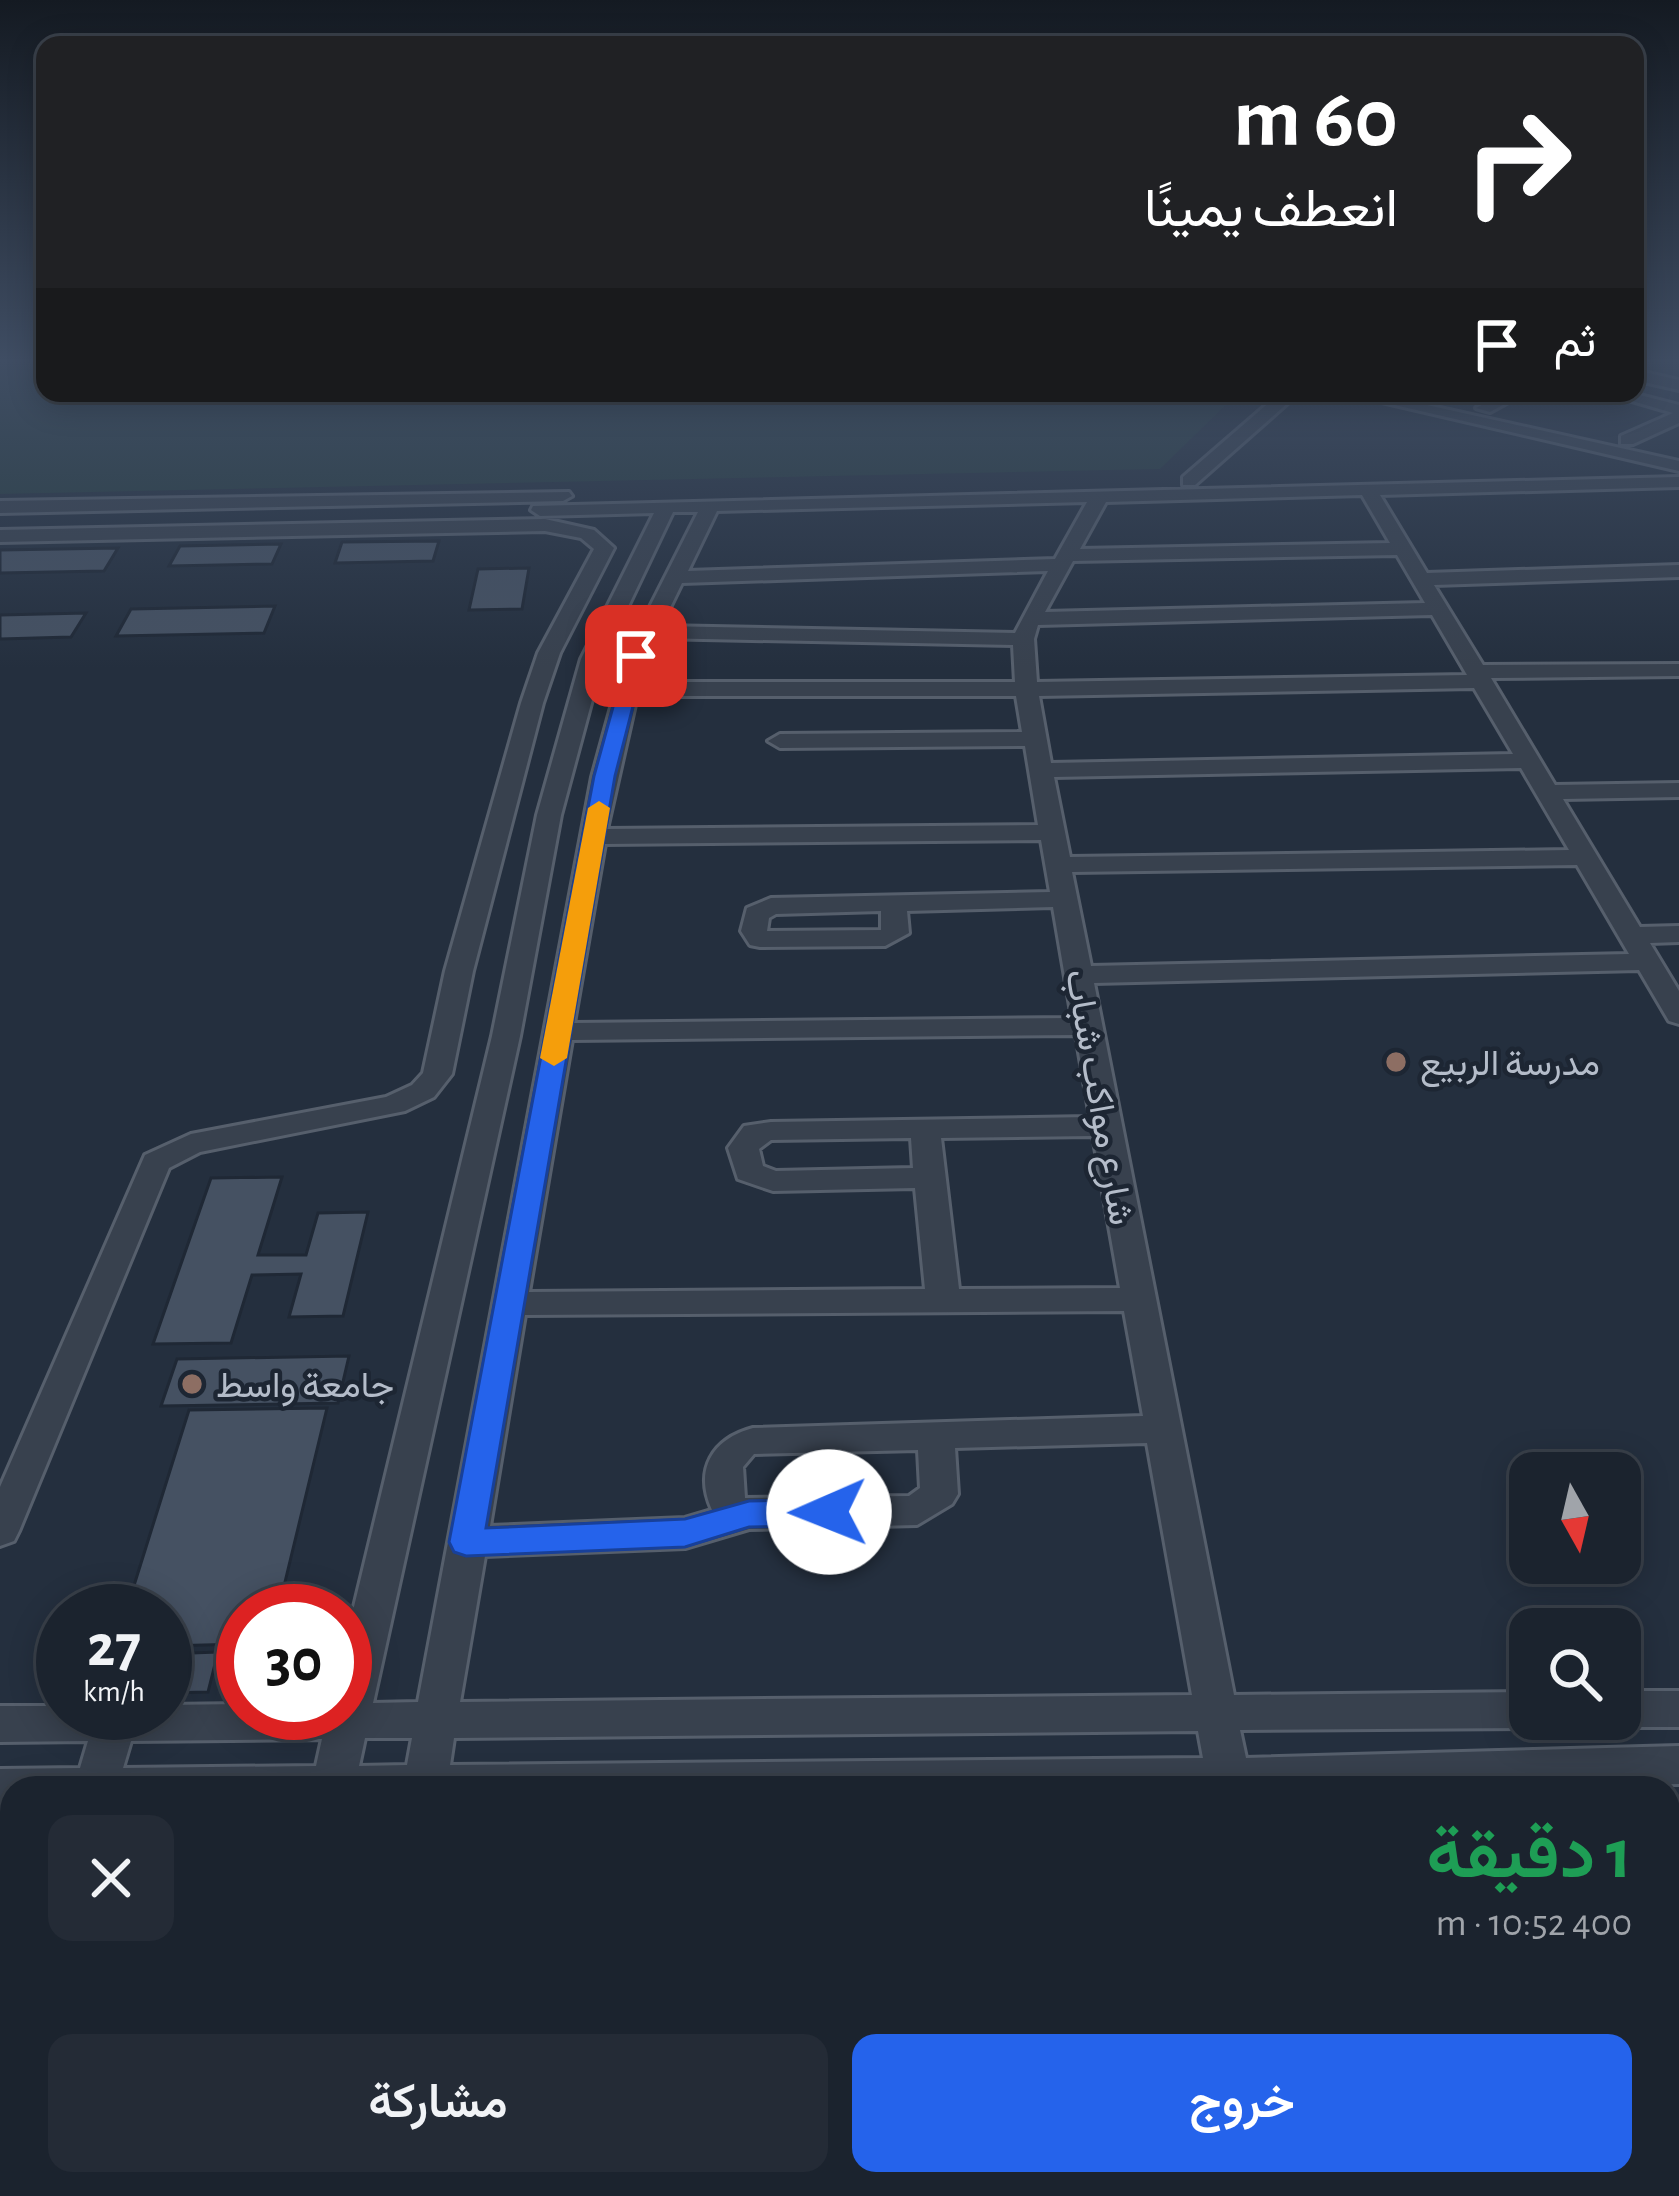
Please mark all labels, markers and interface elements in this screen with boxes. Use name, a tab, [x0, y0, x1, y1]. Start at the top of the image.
text: 60 m	[1233, 78, 1398, 162]
icon: right	[1440, 84, 1596, 240]
text: انعطف يمينًا	[1144, 183, 1398, 237]
icon: arrive	[1464, 312, 1530, 378]
text: ثم	[1554, 320, 1596, 365]
pin	[585, 605, 687, 707]
icon: arrive	[603, 623, 669, 689]
street label: شارع مواكب شباب	[1054, 967, 1139, 1229]
place label: مدرسة الربيع	[1420, 1046, 1600, 1088]
marker: مدرسة الربيع	[1383, 1049, 1409, 1075]
place label: جامعة واسط	[216, 1368, 394, 1407]
marker: جامعة واسط	[179, 1371, 205, 1397]
position arrow	[766, 1449, 892, 1575]
north arrow	[1509, 1452, 1641, 1584]
map controls	[1509, 1452, 1641, 1740]
speed limit sign: 30	[216, 1584, 372, 1740]
button: search	[1509, 1608, 1641, 1740]
text: 27	[87, 1617, 141, 1677]
text: km/h	[83, 1677, 145, 1707]
button: close	[48, 1815, 174, 1941]
text: 1 دقيقة	[1426, 1819, 1632, 1891]
text: 400 m · 10:52	[1436, 1904, 1632, 1943]
button: مشاركة	[48, 2034, 828, 2172]
button: خروج	[852, 2034, 1632, 2172]

